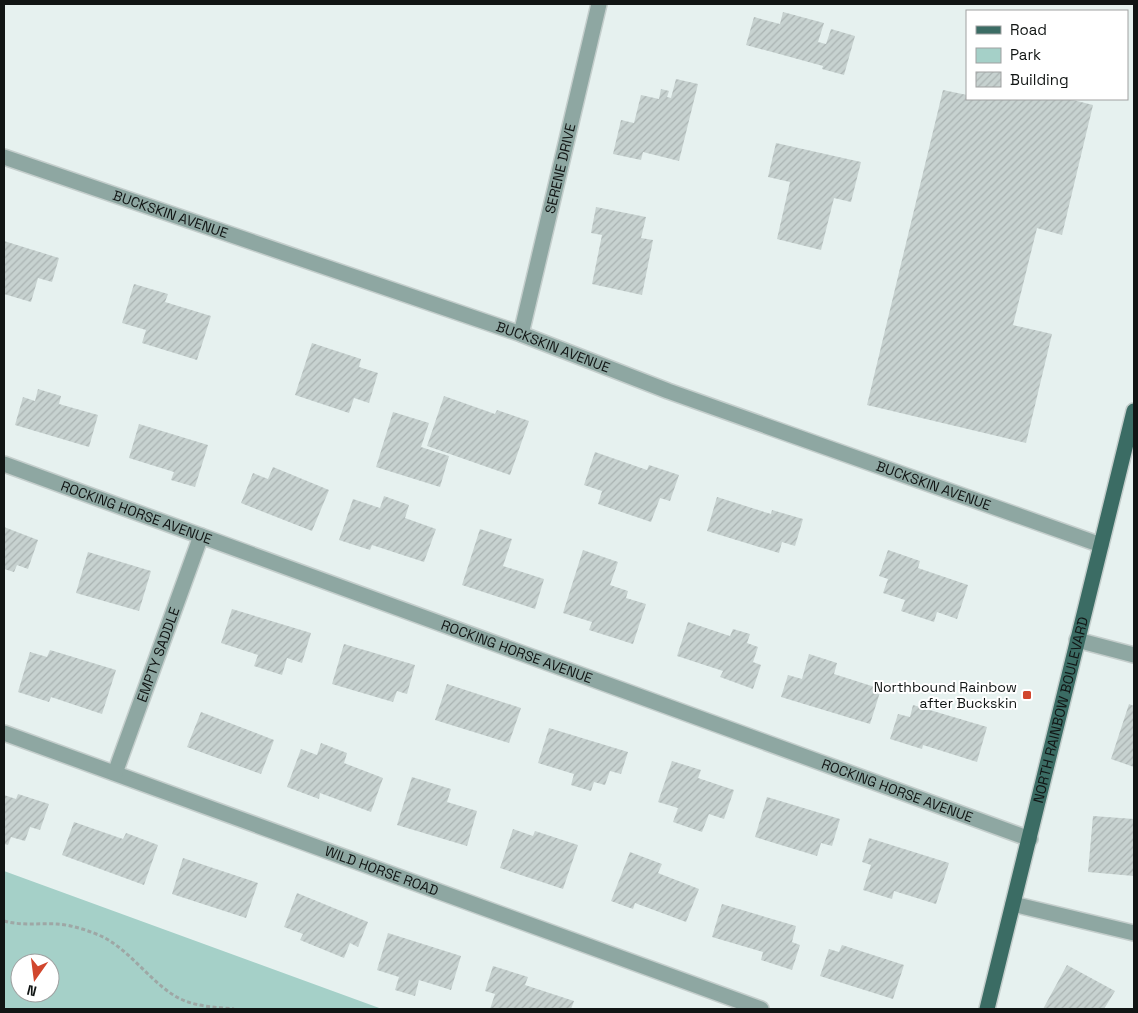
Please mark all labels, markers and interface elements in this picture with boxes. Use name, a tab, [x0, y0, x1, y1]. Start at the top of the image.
legend	[966, 10, 1128, 100]
text: Road	[1010, 20, 1047, 39]
text: Park	[1010, 45, 1041, 64]
text: Building	[1010, 70, 1069, 89]
street label: SERENE DRIVE	[541, 122, 579, 215]
street label: BUCKSKIN AVENUE	[111, 186, 231, 242]
street label: BUCKSKIN AVENUE	[494, 317, 613, 377]
street label: BUCKSKIN AVENUE	[874, 457, 993, 514]
street label: ROCKING HORSE AVENUE	[58, 477, 215, 548]
street label: EMPTY SADDLE	[133, 604, 183, 705]
street label: NORTH RAINBOW BOULEVARD	[1029, 615, 1092, 805]
street label: ROCKING HORSE AVENUE	[439, 616, 595, 687]
place label: Northbound Rainbow after Buckskin	[874, 678, 1017, 712]
marker: Northbound Rainbow after Buckskin	[1021, 689, 1033, 701]
street label: ROCKING HORSE AVENUE	[819, 755, 975, 826]
street label: WILD HORSE ROAD	[322, 842, 441, 900]
north arrow	[10, 953, 60, 1003]
text: N	[25, 981, 39, 1000]

